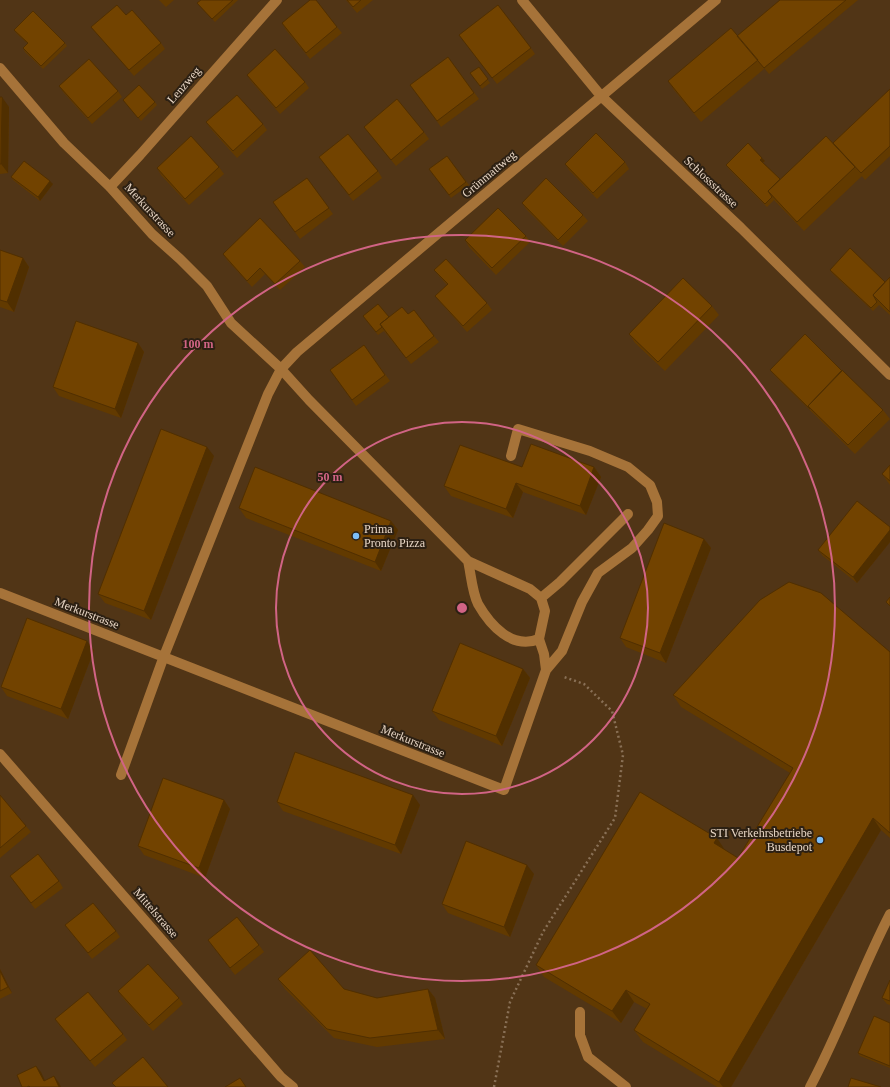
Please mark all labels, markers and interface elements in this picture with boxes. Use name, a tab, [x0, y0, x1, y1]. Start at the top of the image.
street label: Lenzweg	[164, 64, 204, 106]
street label: Grünmattweg	[459, 147, 519, 201]
street label: Schlossstrasse	[681, 153, 741, 211]
street label: Merkurstrasse	[122, 180, 178, 240]
text: 100 m	[183, 337, 214, 351]
text: 50 m	[318, 470, 343, 484]
place label: Prima Pronto Pizza	[364, 522, 426, 550]
marker: Prima Pronto Pizza	[351, 531, 361, 541]
street label: Merkurstrasse	[53, 594, 121, 632]
centre of rings	[455, 601, 469, 615]
street label: Merkurstrasse	[379, 722, 447, 760]
place label: STI Verkehrsbetriebe Busdepot	[710, 826, 813, 854]
marker: STI Verkehrsbetriebe Busdepot	[815, 835, 825, 845]
street label: Mittelstrasse	[131, 885, 181, 941]

